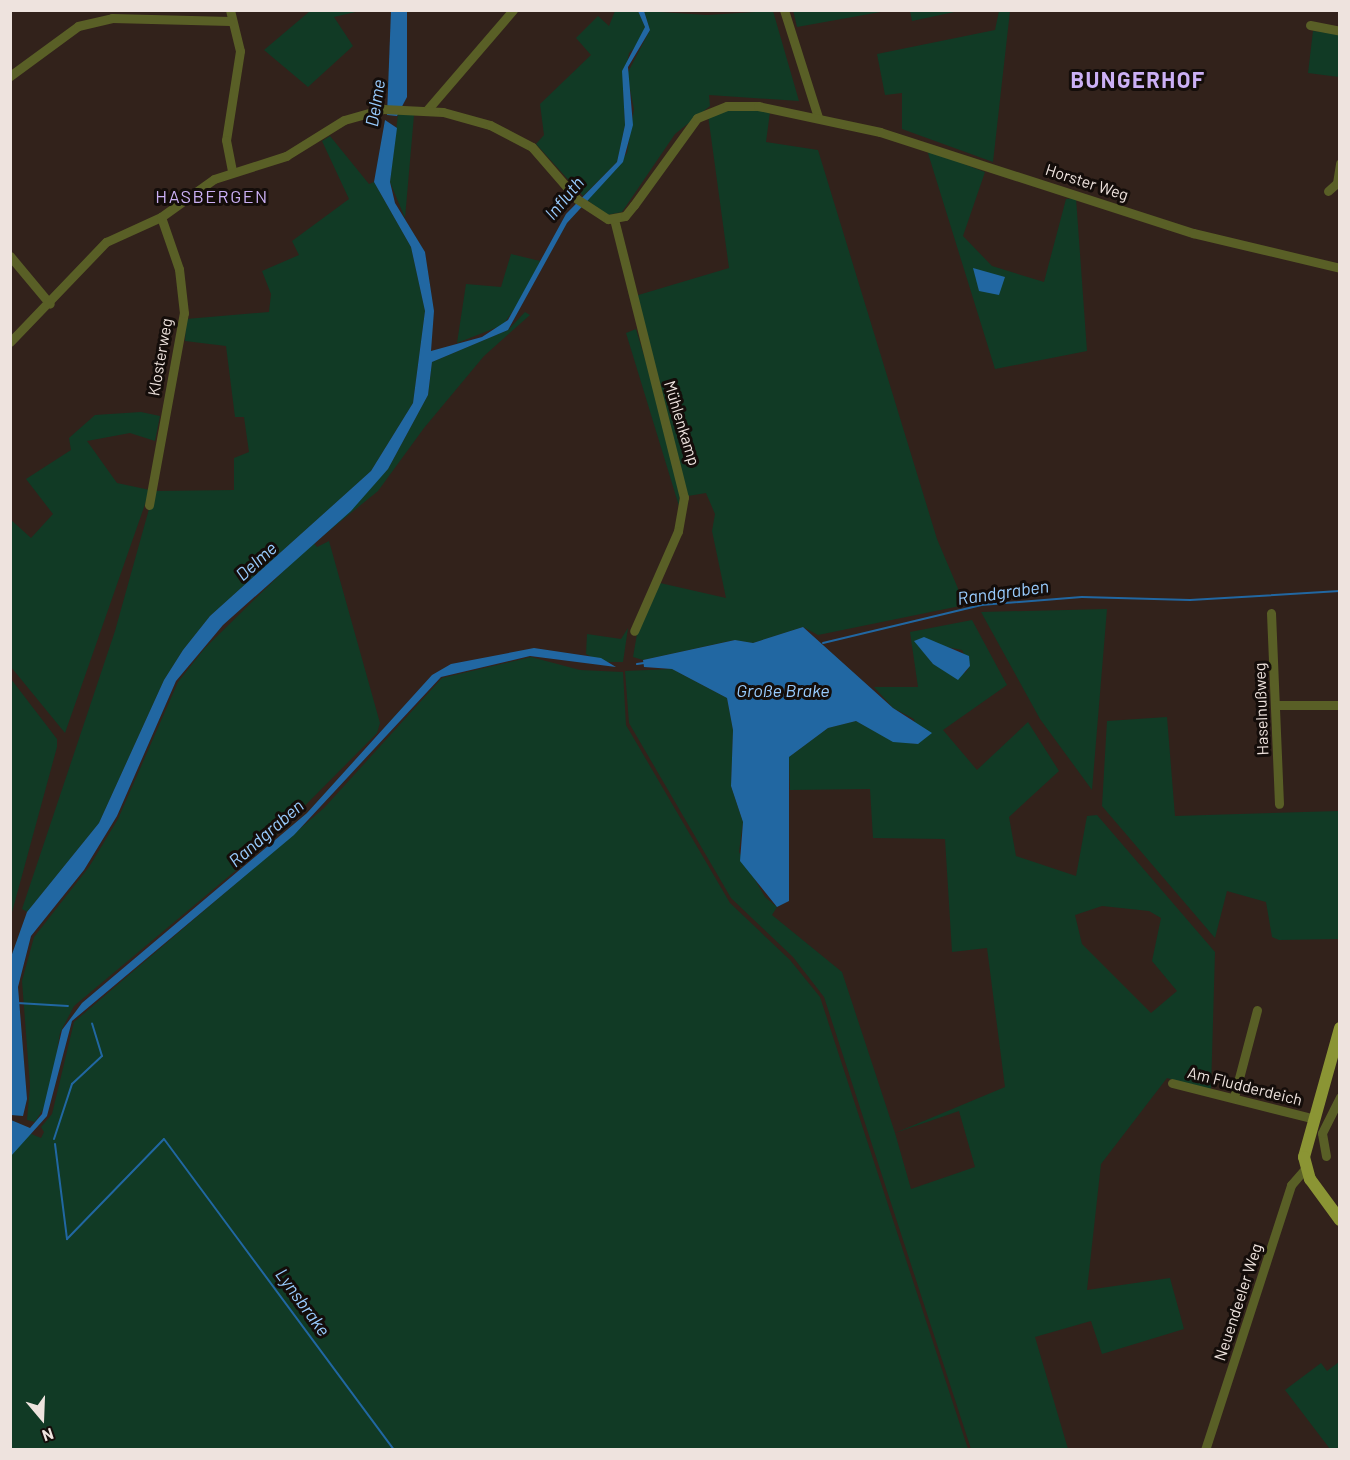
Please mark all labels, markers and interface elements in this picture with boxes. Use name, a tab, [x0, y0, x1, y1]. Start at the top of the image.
district label: BUNGERHOF	[1070, 67, 1206, 93]
water label: Delme	[361, 78, 389, 128]
street label: Horster Weg	[1043, 160, 1131, 204]
water label: Influth	[540, 172, 588, 224]
district label: HASBERGEN	[155, 185, 269, 207]
street label: Klosterweg	[144, 317, 176, 397]
street label: Mühlenkamp	[660, 378, 704, 468]
water label: Delme	[231, 537, 281, 585]
water label: Randgraben	[956, 575, 1050, 609]
street label: Haselnußweg	[1250, 662, 1272, 756]
water label: Große Brake	[736, 679, 830, 701]
water label: Randgraben	[224, 795, 308, 871]
street label: Am Fludderdeich	[1186, 1062, 1304, 1110]
street label: Neuendeeler Weg	[1210, 1241, 1266, 1363]
water label: Lynsbrake	[271, 1264, 335, 1340]
north arrow	[12, 1388, 72, 1448]
text: N	[40, 1425, 56, 1446]

